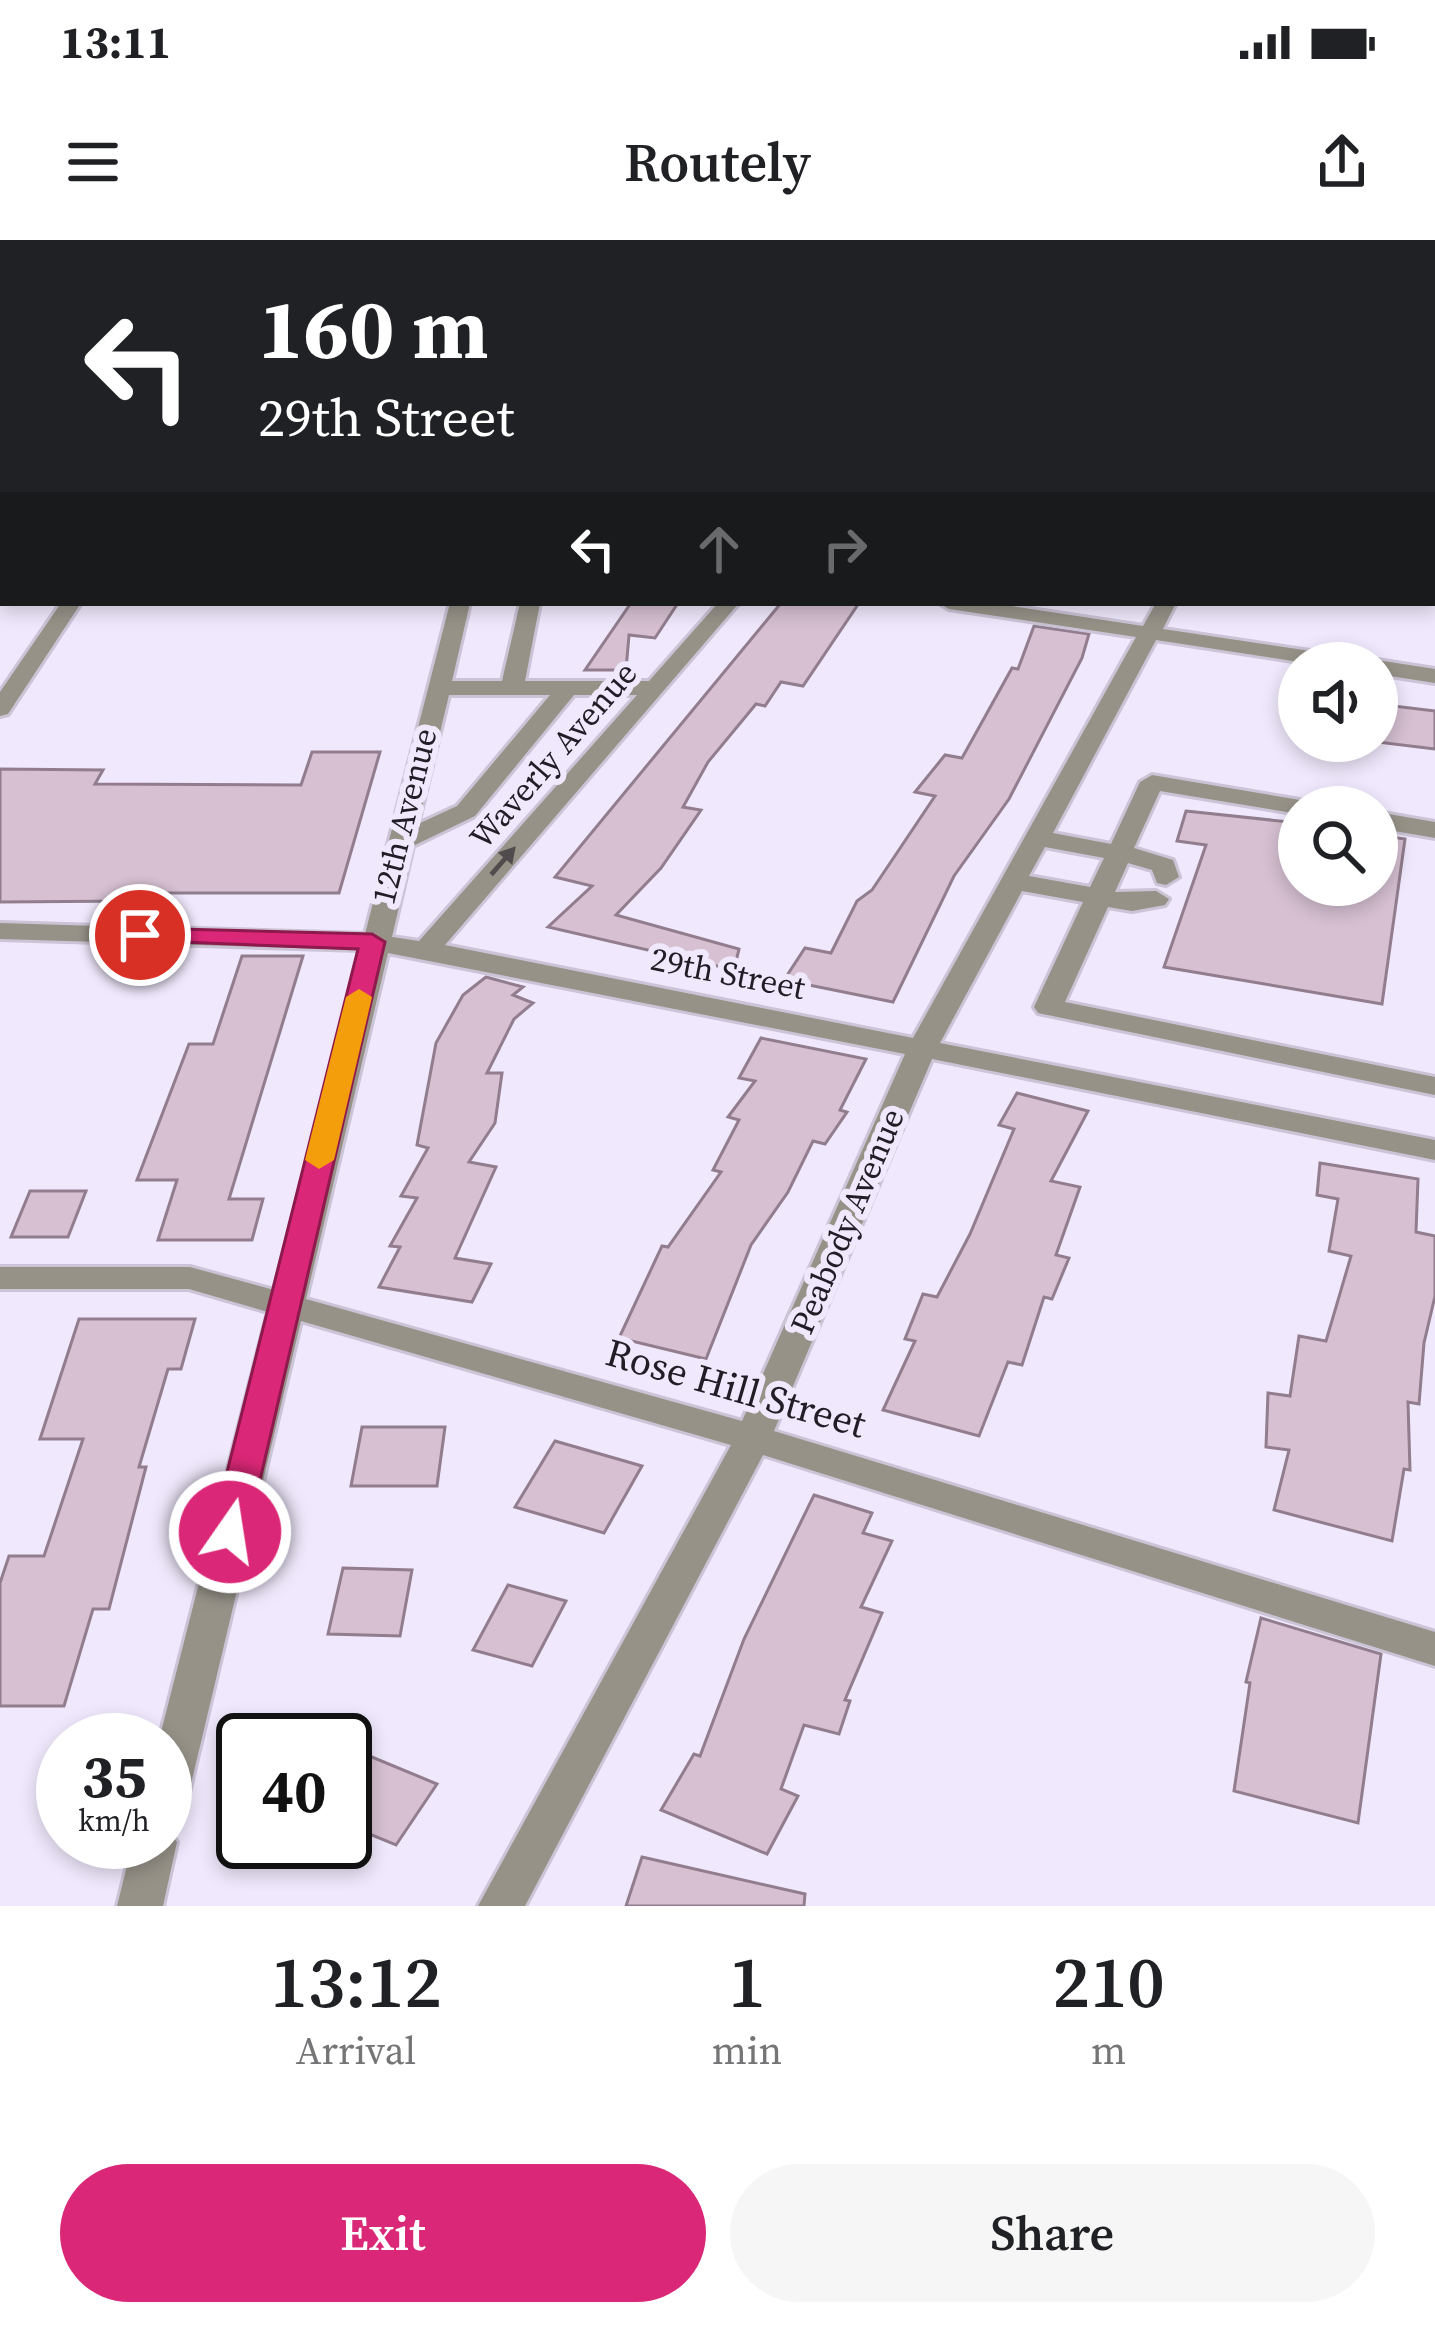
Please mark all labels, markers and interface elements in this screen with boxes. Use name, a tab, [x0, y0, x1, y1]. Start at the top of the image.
text: 13:11	[60, 11, 171, 73]
text: Routely	[624, 125, 811, 199]
icon: menu	[60, 129, 126, 195]
icon: share	[1309, 129, 1375, 195]
text: 160 m	[258, 271, 489, 386]
icon: left	[60, 288, 216, 444]
text: 29th Street	[258, 380, 514, 454]
icon: left	[560, 516, 626, 582]
icon: ahead	[686, 516, 752, 582]
icon: right	[812, 516, 878, 582]
map controls	[1278, 642, 1398, 906]
button: sound	[1278, 642, 1398, 762]
street label: Waverly Avenue	[459, 652, 647, 858]
street label: 12th Avenue	[360, 723, 448, 909]
button: search	[1278, 786, 1398, 906]
one-way arrow	[489, 847, 516, 876]
pin	[89, 884, 191, 986]
icon: arrive	[107, 902, 173, 968]
street label: 29th Street	[647, 936, 809, 1010]
street label: Peabody Avenue	[779, 1101, 915, 1341]
street label: Rose Hill Street	[600, 1326, 872, 1450]
position arrow	[167, 1469, 293, 1595]
speed limit sign: 40	[216, 1713, 372, 1869]
text: 35	[81, 1735, 147, 1817]
text: km/h	[78, 1800, 150, 1841]
text: 13:12	[270, 1932, 442, 2031]
text: 1	[728, 1932, 766, 2031]
text: 210	[1052, 1932, 1165, 2031]
text: Arrival	[296, 2024, 416, 2077]
text: min	[712, 2024, 782, 2077]
text: m	[1091, 2024, 1126, 2077]
button: Exit	[60, 2164, 706, 2302]
button: Share	[730, 2164, 1375, 2302]

